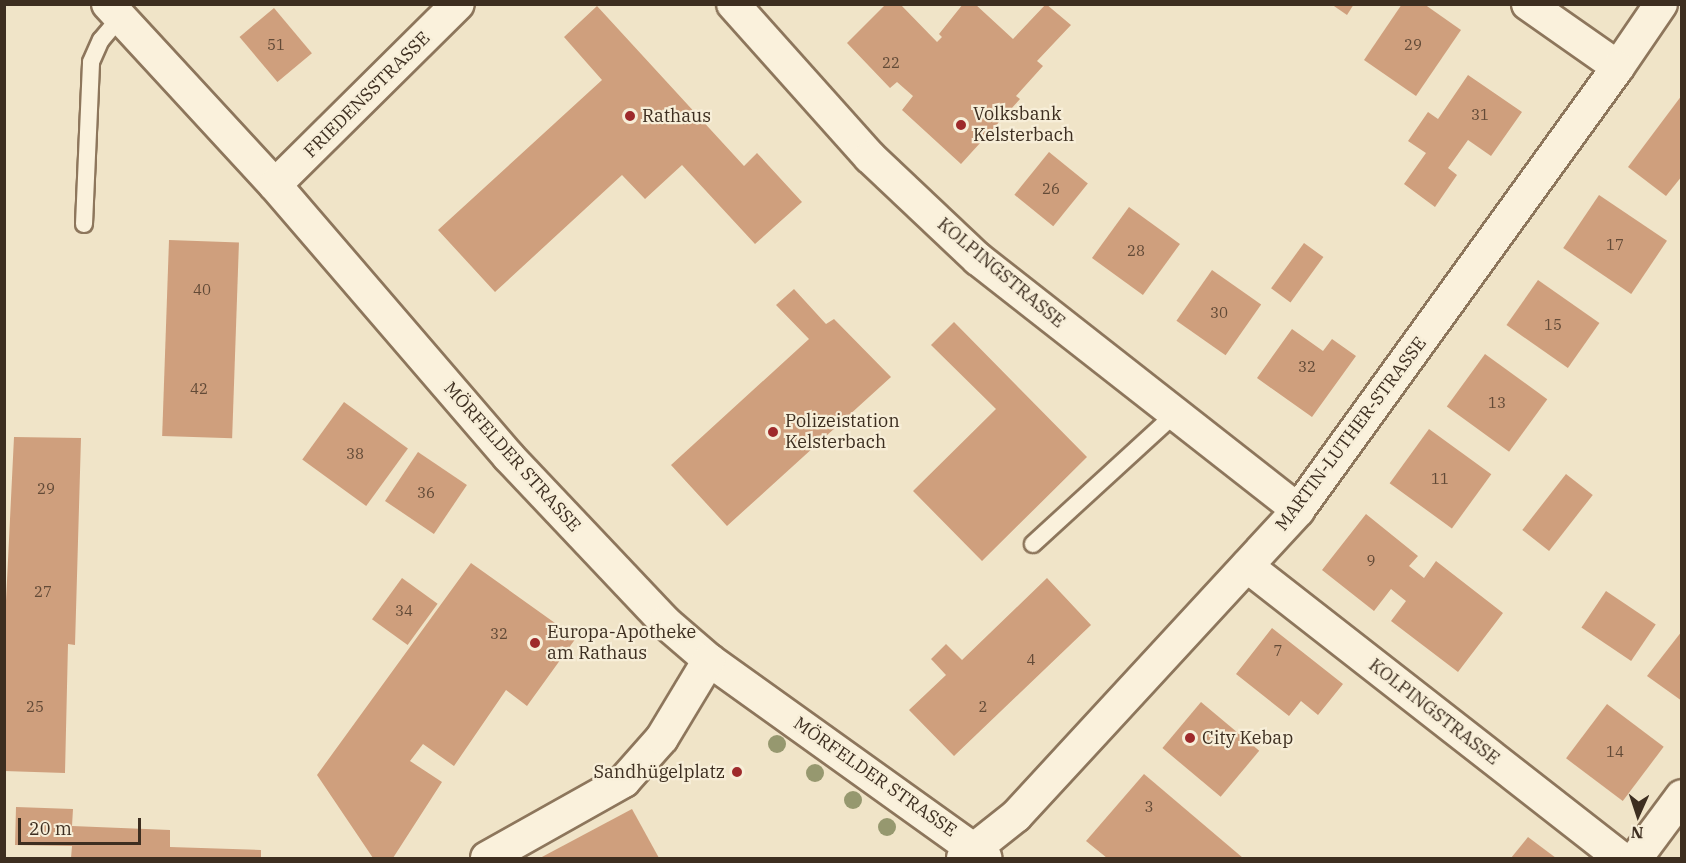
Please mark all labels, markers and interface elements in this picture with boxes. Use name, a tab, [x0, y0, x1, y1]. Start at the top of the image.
street label: FRIEDENSSTRASSE	[300, 28, 434, 162]
house number: 51	[267, 36, 285, 54]
house number: 29	[1404, 36, 1422, 54]
house number: 22	[882, 54, 900, 72]
place label: Volksbank Kelsterbach	[973, 104, 1074, 146]
place label: Rathaus	[642, 105, 711, 127]
house number: 31	[1471, 106, 1489, 124]
marker: Rathaus	[623, 109, 637, 123]
marker: Volksbank Kelsterbach	[954, 118, 968, 132]
house number: 26	[1042, 180, 1060, 198]
street label: KOLPINGSTRASSE	[933, 213, 1069, 333]
house number: 17	[1606, 236, 1624, 254]
house number: 28	[1127, 242, 1145, 260]
house number: 40	[193, 281, 211, 299]
house number: 30	[1210, 304, 1228, 322]
house number: 15	[1544, 316, 1562, 334]
street label: MARTIN-LUTHER-STRASSE	[1271, 333, 1431, 535]
house number: 32	[1298, 358, 1316, 376]
street label: MÖRFELDER STRASSE	[439, 378, 585, 536]
house number: 42	[190, 380, 208, 398]
house number: 13	[1488, 394, 1506, 412]
place label: Polizeistation Kelsterbach	[785, 411, 900, 454]
marker: Polizeistation Kelsterbach	[766, 425, 780, 439]
house number: 38	[346, 445, 364, 463]
house number: 11	[1431, 470, 1449, 488]
house number: 29	[37, 480, 55, 498]
house number: 36	[417, 484, 435, 502]
house number: 9	[1367, 552, 1375, 570]
house number: 27	[34, 583, 52, 601]
house number: 34	[395, 602, 413, 620]
place label: Europa-Apotheke am Rathaus	[547, 622, 696, 664]
house number: 32	[490, 625, 508, 643]
marker: Europa-Apotheke am Rathaus	[528, 636, 542, 650]
house number: 7	[1274, 642, 1282, 660]
house number: 4	[1027, 651, 1035, 669]
street label: KOLPINGSTRASSE	[1364, 654, 1504, 770]
house number: 25	[26, 698, 44, 716]
house number: 2	[979, 698, 987, 716]
street label: MÖRFELDER STRASSE	[789, 713, 961, 841]
place label: City Kebap	[1202, 727, 1293, 749]
marker: City Kebap	[1183, 731, 1197, 745]
house number: 14	[1606, 743, 1624, 761]
place label: Sandhügelplatz	[593, 761, 725, 783]
marker: Sandhügelplatz	[730, 765, 744, 779]
north arrow	[1608, 785, 1668, 845]
house number: 3	[1145, 798, 1153, 816]
scale bar	[21, 806, 144, 844]
text: 20 m	[29, 817, 72, 840]
text: N	[1630, 823, 1644, 843]

